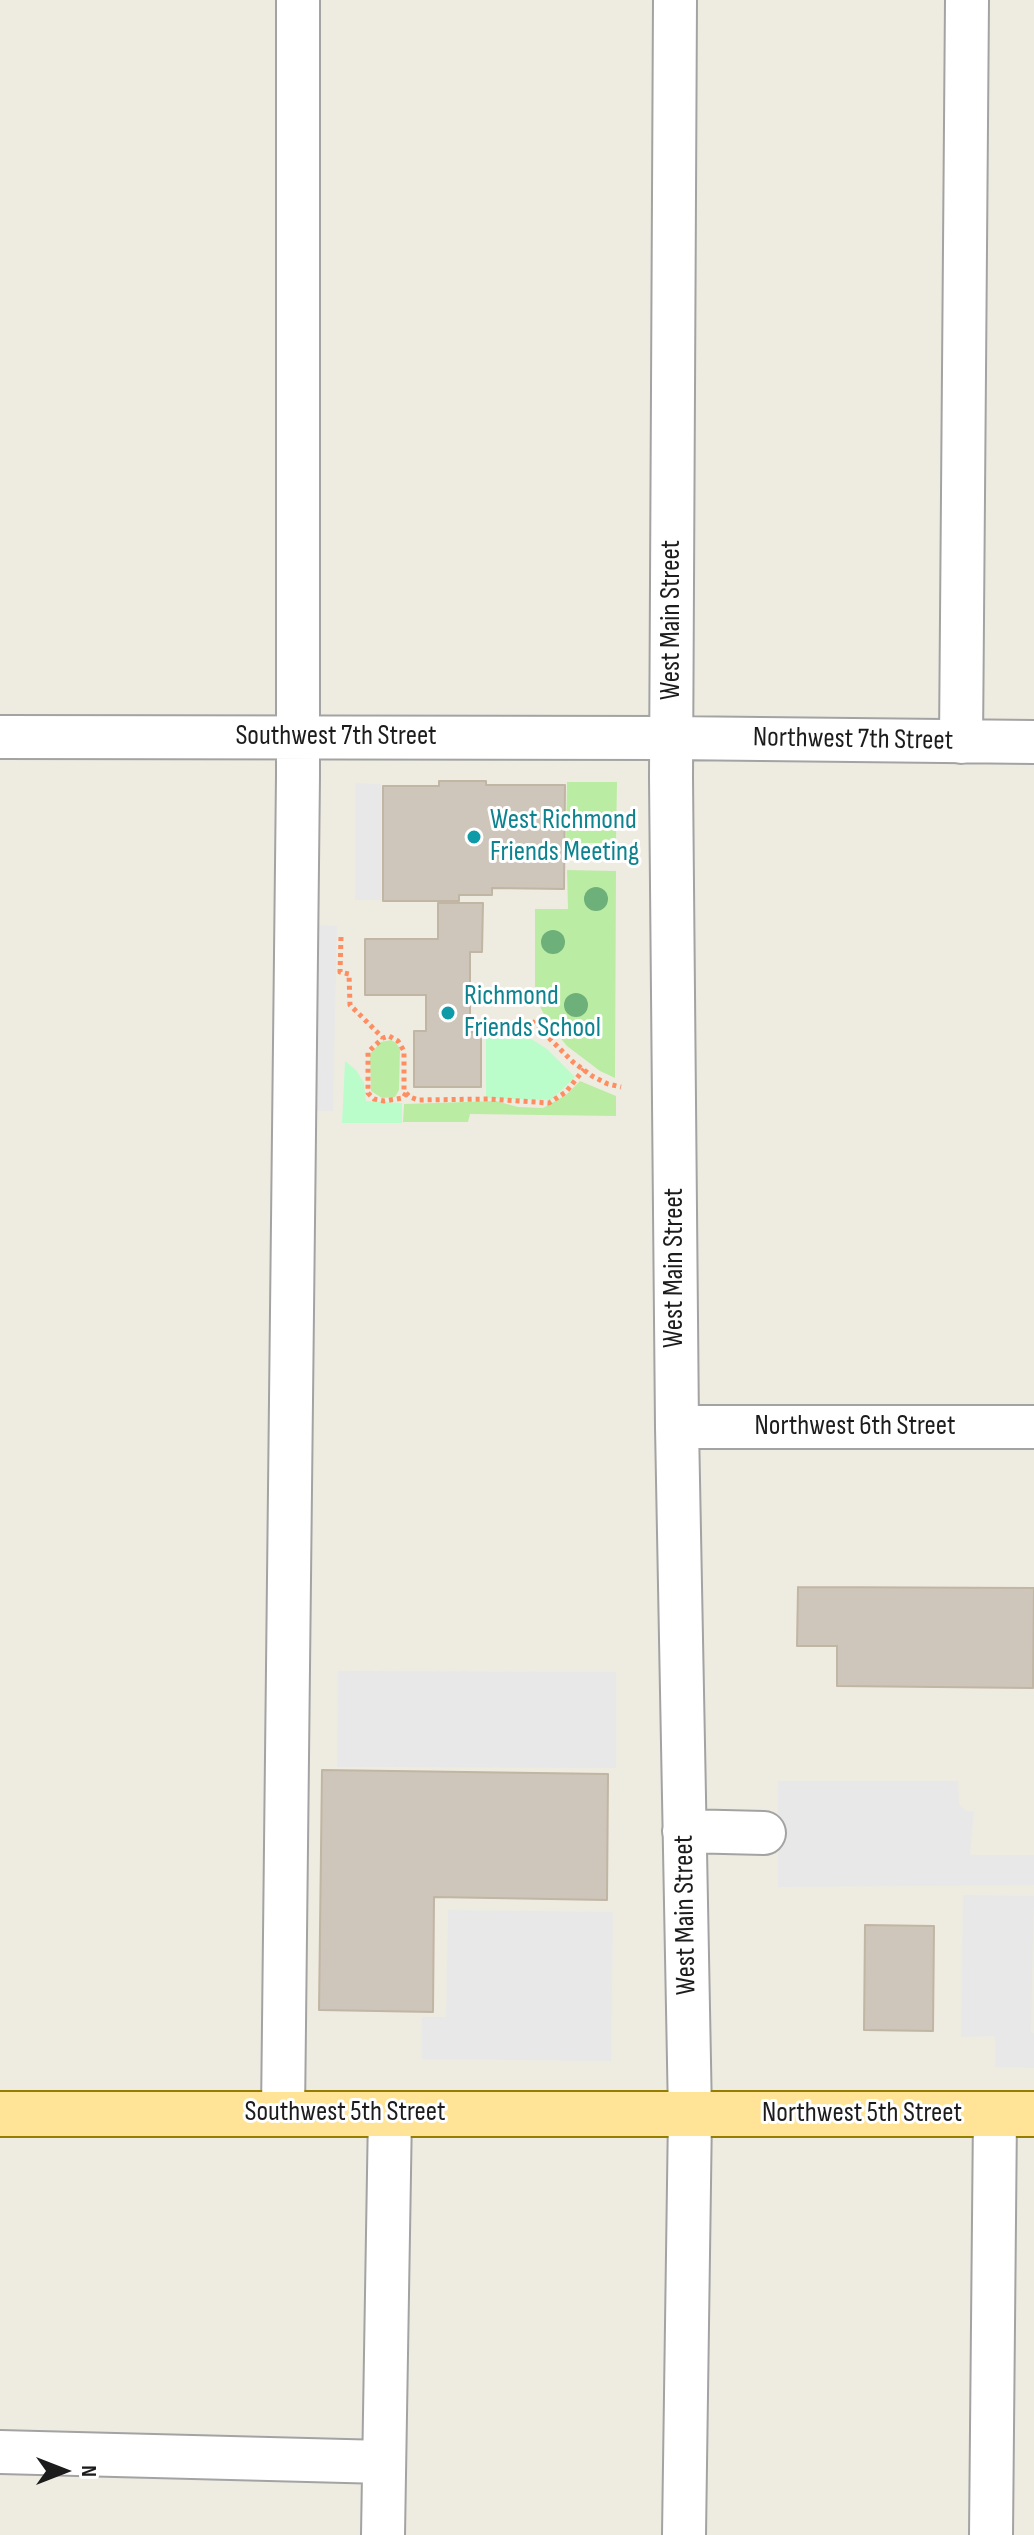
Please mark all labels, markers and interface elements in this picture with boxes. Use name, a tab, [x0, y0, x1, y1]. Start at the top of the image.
street label: West Main Street	[655, 540, 689, 700]
street label: Southwest 7th Street	[235, 720, 437, 754]
street label: Northwest 7th Street	[753, 721, 953, 759]
place label: West Richmond Friends Meeting	[490, 804, 639, 870]
marker: West Richmond Friends Meeting	[465, 828, 483, 846]
place label: Richmond Friends School	[464, 980, 601, 1046]
marker: Richmond Friends School	[439, 1004, 457, 1022]
street label: West Main Street	[658, 1188, 692, 1348]
street label: Northwest 6th Street	[754, 1410, 956, 1444]
street label: West Main Street	[668, 1835, 704, 1995]
street label: Southwest 5th Street	[244, 2096, 446, 2130]
street label: Northwest 5th Street	[762, 2097, 962, 2131]
north arrow	[24, 2431, 104, 2511]
text: N	[75, 2465, 102, 2477]

